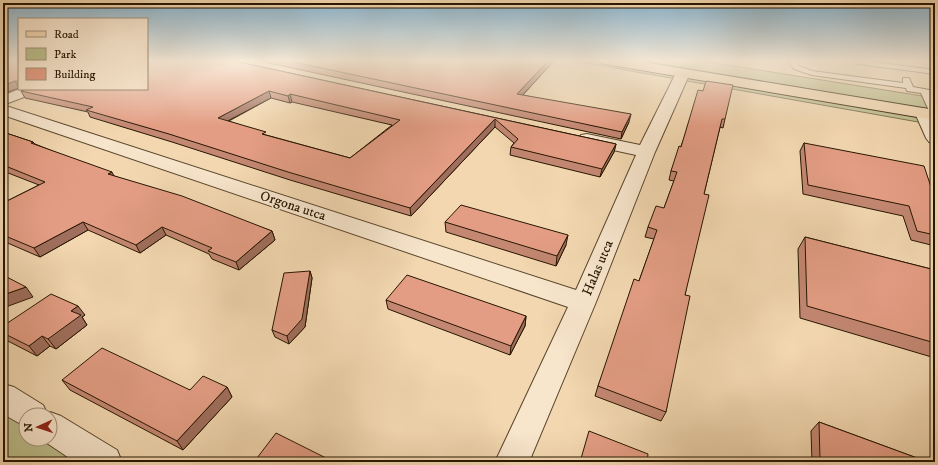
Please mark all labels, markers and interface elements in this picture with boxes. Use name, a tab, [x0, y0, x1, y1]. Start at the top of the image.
legend	[18, 18, 148, 90]
text: Road	[54, 27, 79, 42]
text: Park	[54, 47, 76, 62]
text: Building	[54, 67, 95, 82]
street label: Orgona utca	[258, 187, 328, 225]
street label: Halas utca	[578, 237, 618, 299]
north arrow	[18, 407, 58, 447]
text: N	[22, 423, 36, 432]

